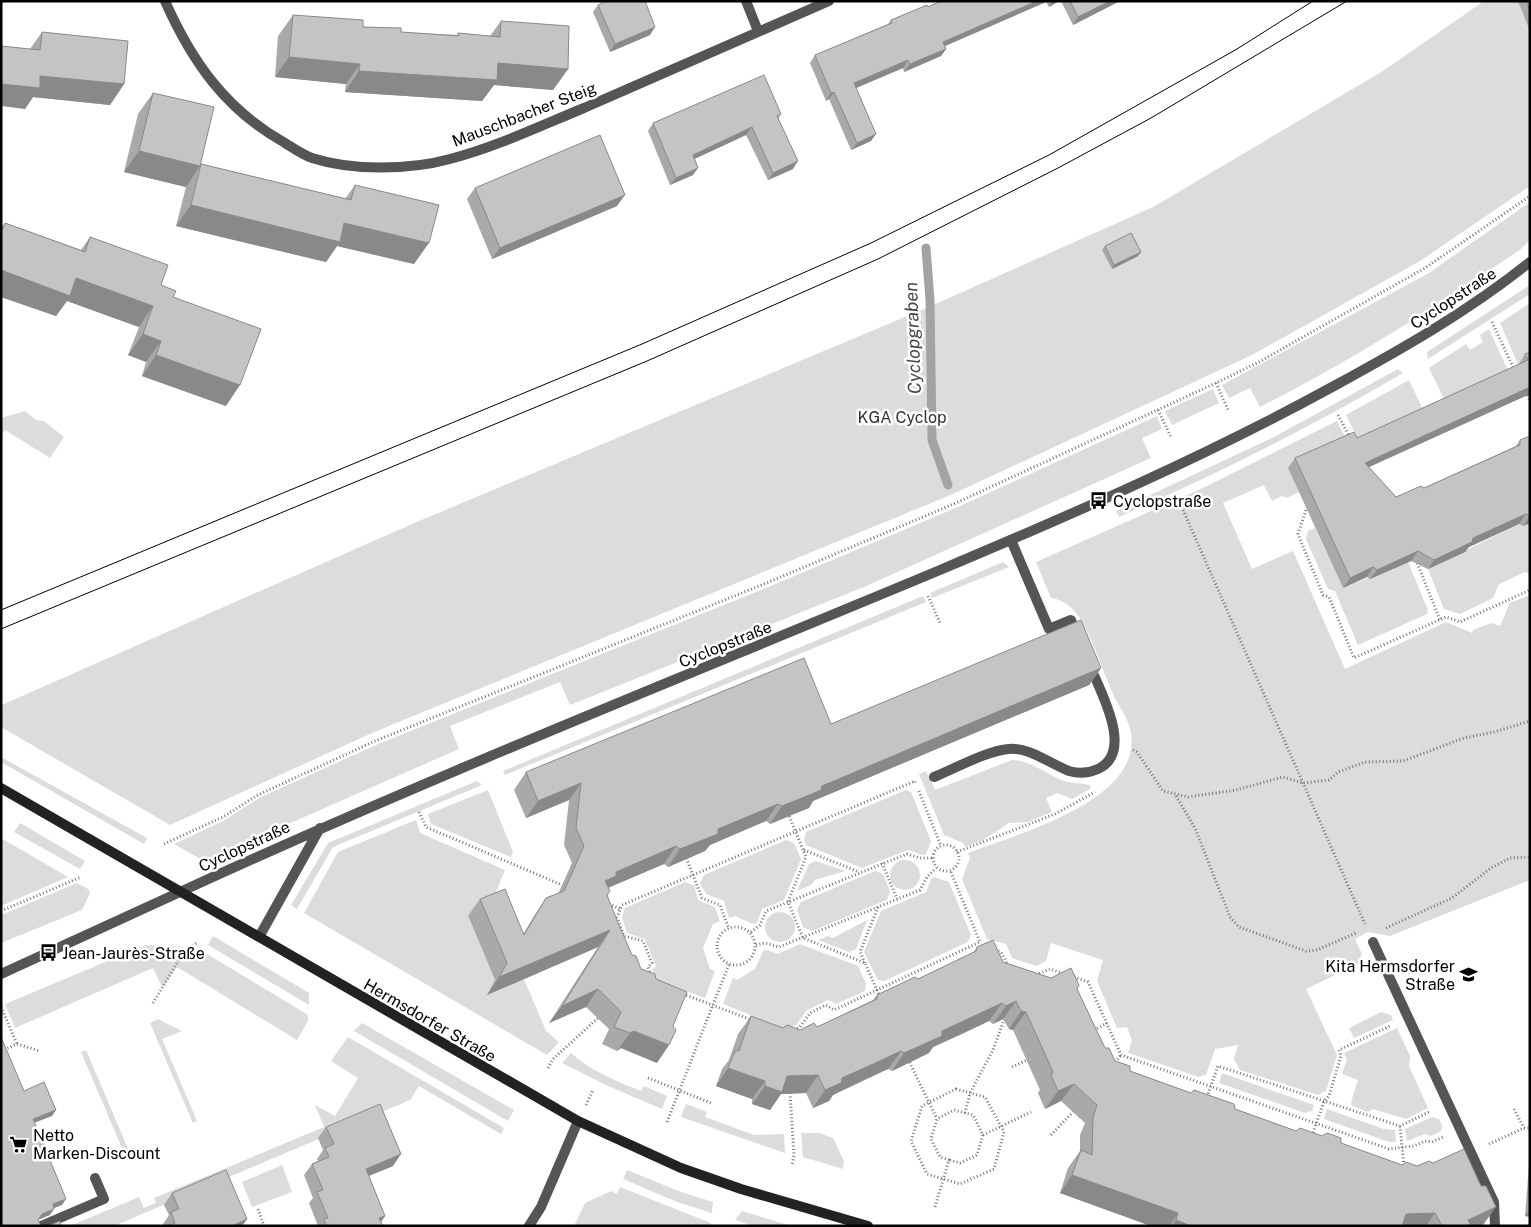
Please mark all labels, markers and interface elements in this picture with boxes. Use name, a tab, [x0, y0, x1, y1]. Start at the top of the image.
street label: Mauschbacher Steig	[449, 78, 599, 151]
street label: Cyclopstraße	[1407, 264, 1500, 333]
water label: Cyclopgraben	[900, 282, 925, 395]
park label: KGA Cyclop	[858, 408, 946, 427]
bus stop icon: Cyclopstraße	[1089, 491, 1109, 511]
place label: Cyclopstraße	[1113, 492, 1211, 511]
street label: Cyclopstraße	[676, 617, 774, 672]
street label: Cyclopstraße	[196, 817, 293, 876]
bus stop icon: Jean-Jaurès-Straße	[38, 943, 58, 963]
place label: Jean-Jaurès-Straße	[62, 944, 205, 963]
place label: Kita Hermsdorfer Straße	[1325, 957, 1455, 994]
school or university icon: Kita Hermsdorfer Straße	[1459, 965, 1479, 985]
street label: Hermsdorfer Straße	[360, 975, 499, 1066]
place label: Netto Marken-Discount	[33, 1126, 160, 1163]
supermarket icon: Netto Marken-Discount	[9, 1134, 29, 1154]

